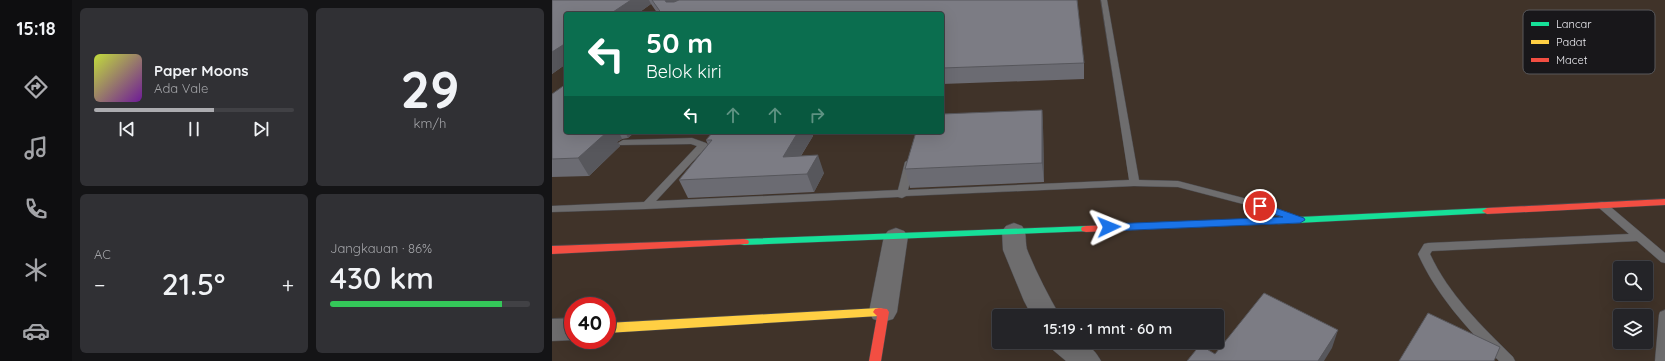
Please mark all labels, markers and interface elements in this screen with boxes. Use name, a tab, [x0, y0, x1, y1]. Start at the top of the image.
legend	[1523, 10, 1655, 74]
text: 15:18	[16, 17, 56, 40]
text: Lancar	[1556, 17, 1592, 31]
text: 50 m	[646, 25, 713, 60]
icon: left	[580, 28, 632, 80]
text: Padat	[1556, 35, 1586, 49]
text: Macet	[1556, 53, 1588, 67]
text: 29	[400, 56, 460, 121]
text: Belok kiri	[646, 60, 722, 83]
text: Paper Moons	[154, 61, 249, 80]
icon: directions	[22, 73, 50, 101]
text: Ada Vale	[154, 80, 208, 96]
icon: left	[680, 104, 702, 126]
icon: ahead	[722, 104, 744, 126]
icon: ahead	[764, 104, 786, 126]
icon: right	[806, 104, 828, 126]
text: km/h	[414, 115, 446, 131]
icon: previous	[116, 118, 138, 140]
icon: pause	[183, 118, 205, 140]
icon: next	[250, 118, 272, 140]
icon: music	[22, 134, 50, 162]
pin	[1243, 189, 1277, 223]
icon: phone	[22, 195, 50, 223]
icon: arrive	[1249, 195, 1271, 217]
position arrow	[1088, 206, 1130, 248]
text: Jangkauan · 86%	[330, 240, 432, 256]
text: AC	[94, 246, 111, 262]
icon: climate	[22, 256, 50, 284]
text: 430 km	[330, 259, 434, 297]
map controls	[1613, 261, 1653, 349]
button: search	[1613, 261, 1653, 301]
text: 21.5°	[162, 265, 225, 303]
text: −	[94, 271, 105, 299]
text: +	[282, 271, 294, 299]
speed limit sign: 40	[564, 297, 616, 349]
button: layers	[1613, 309, 1653, 349]
icon: car	[22, 317, 50, 345]
text: 15:19 · 1 mnt · 60 m	[1044, 319, 1172, 338]

